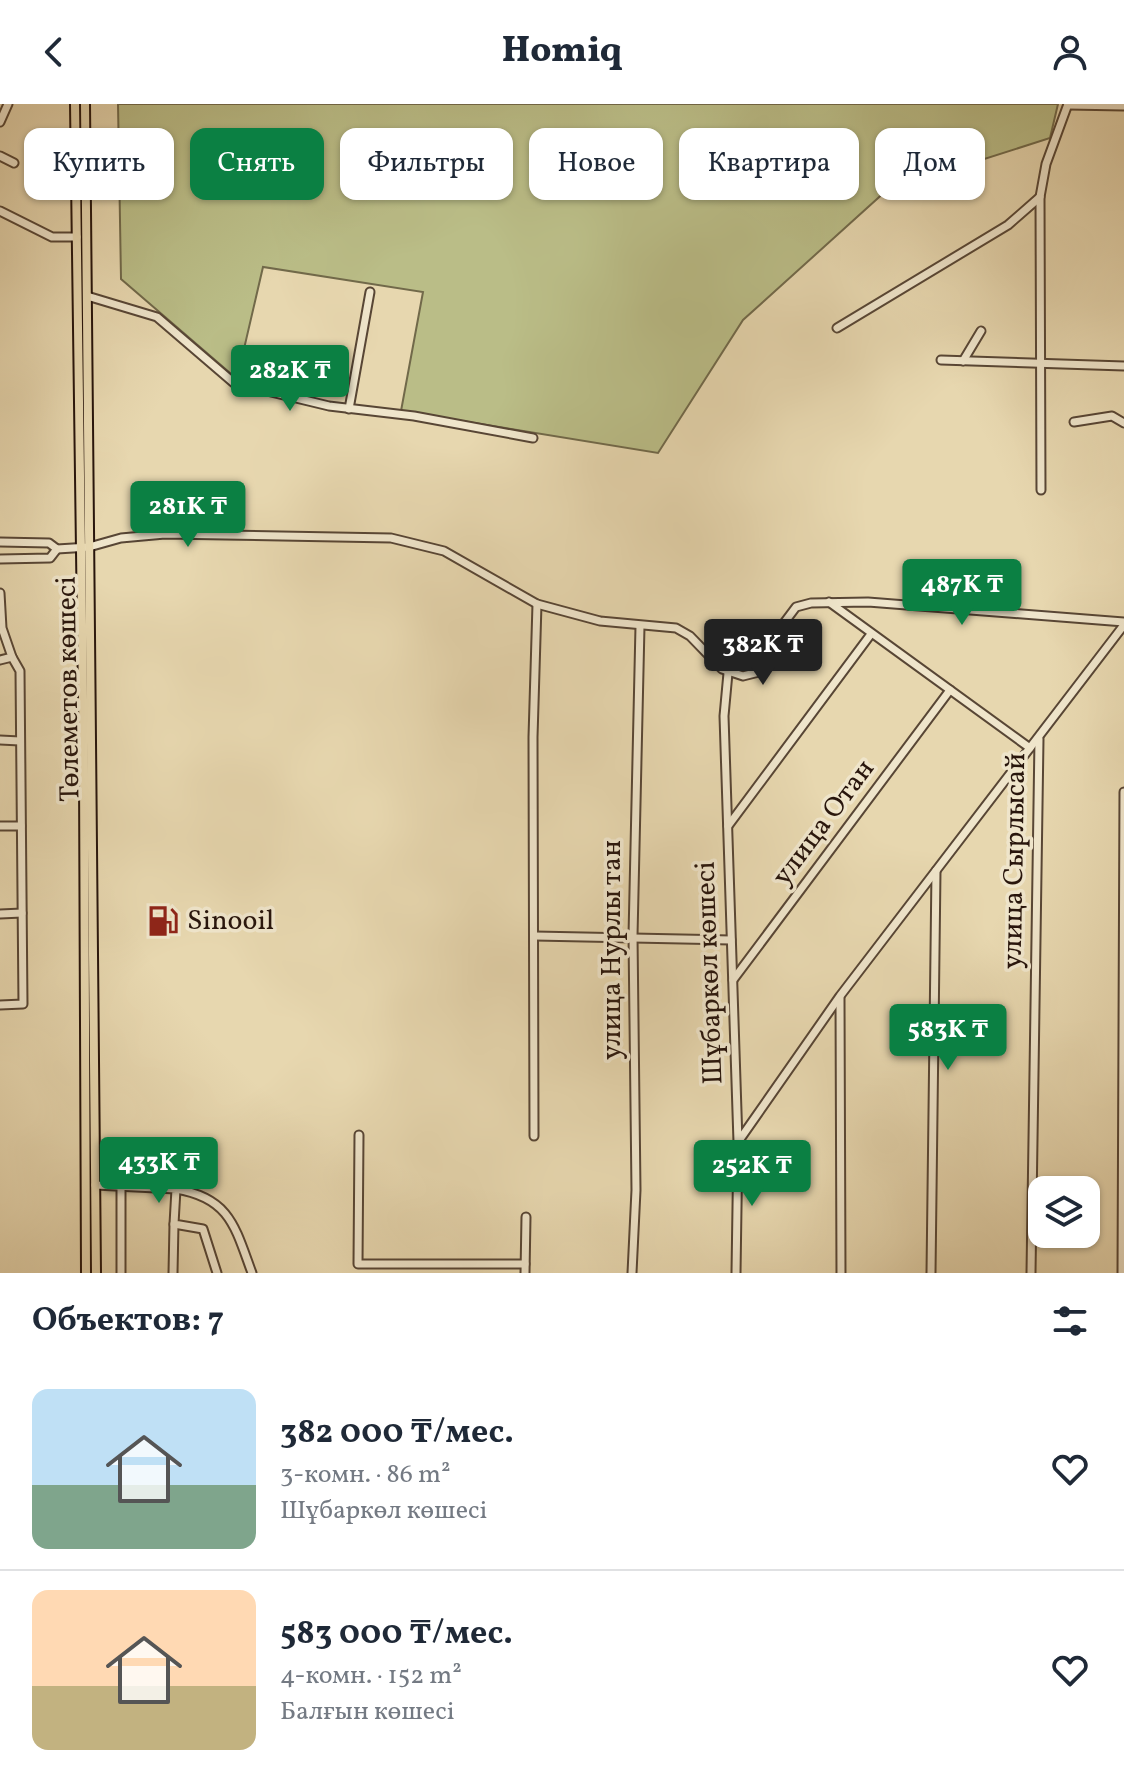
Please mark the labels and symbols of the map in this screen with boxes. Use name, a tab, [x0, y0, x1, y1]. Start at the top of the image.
pin: 282K ₸	[225, 345, 355, 413]
pin: 281K ₸	[123, 481, 253, 549]
pin: 487K ₸	[897, 559, 1027, 627]
street label: Төлеметов көшесі	[48, 576, 90, 802]
pin: 382K ₸	[698, 619, 828, 687]
street label: улица Отан	[764, 752, 884, 894]
street label: улица Сырлысай	[994, 753, 1036, 969]
street label: улица Нурлы тан	[593, 840, 632, 1060]
street label: Шұбаркөл көшесі	[687, 861, 733, 1085]
place label: Sinooil	[187, 902, 274, 941]
fuel station icon: Sinooil	[146, 904, 180, 938]
pin: 583K ₸	[883, 1004, 1013, 1072]
pin: 433K ₸	[94, 1137, 224, 1205]
pin: 252K ₸	[687, 1140, 817, 1208]

